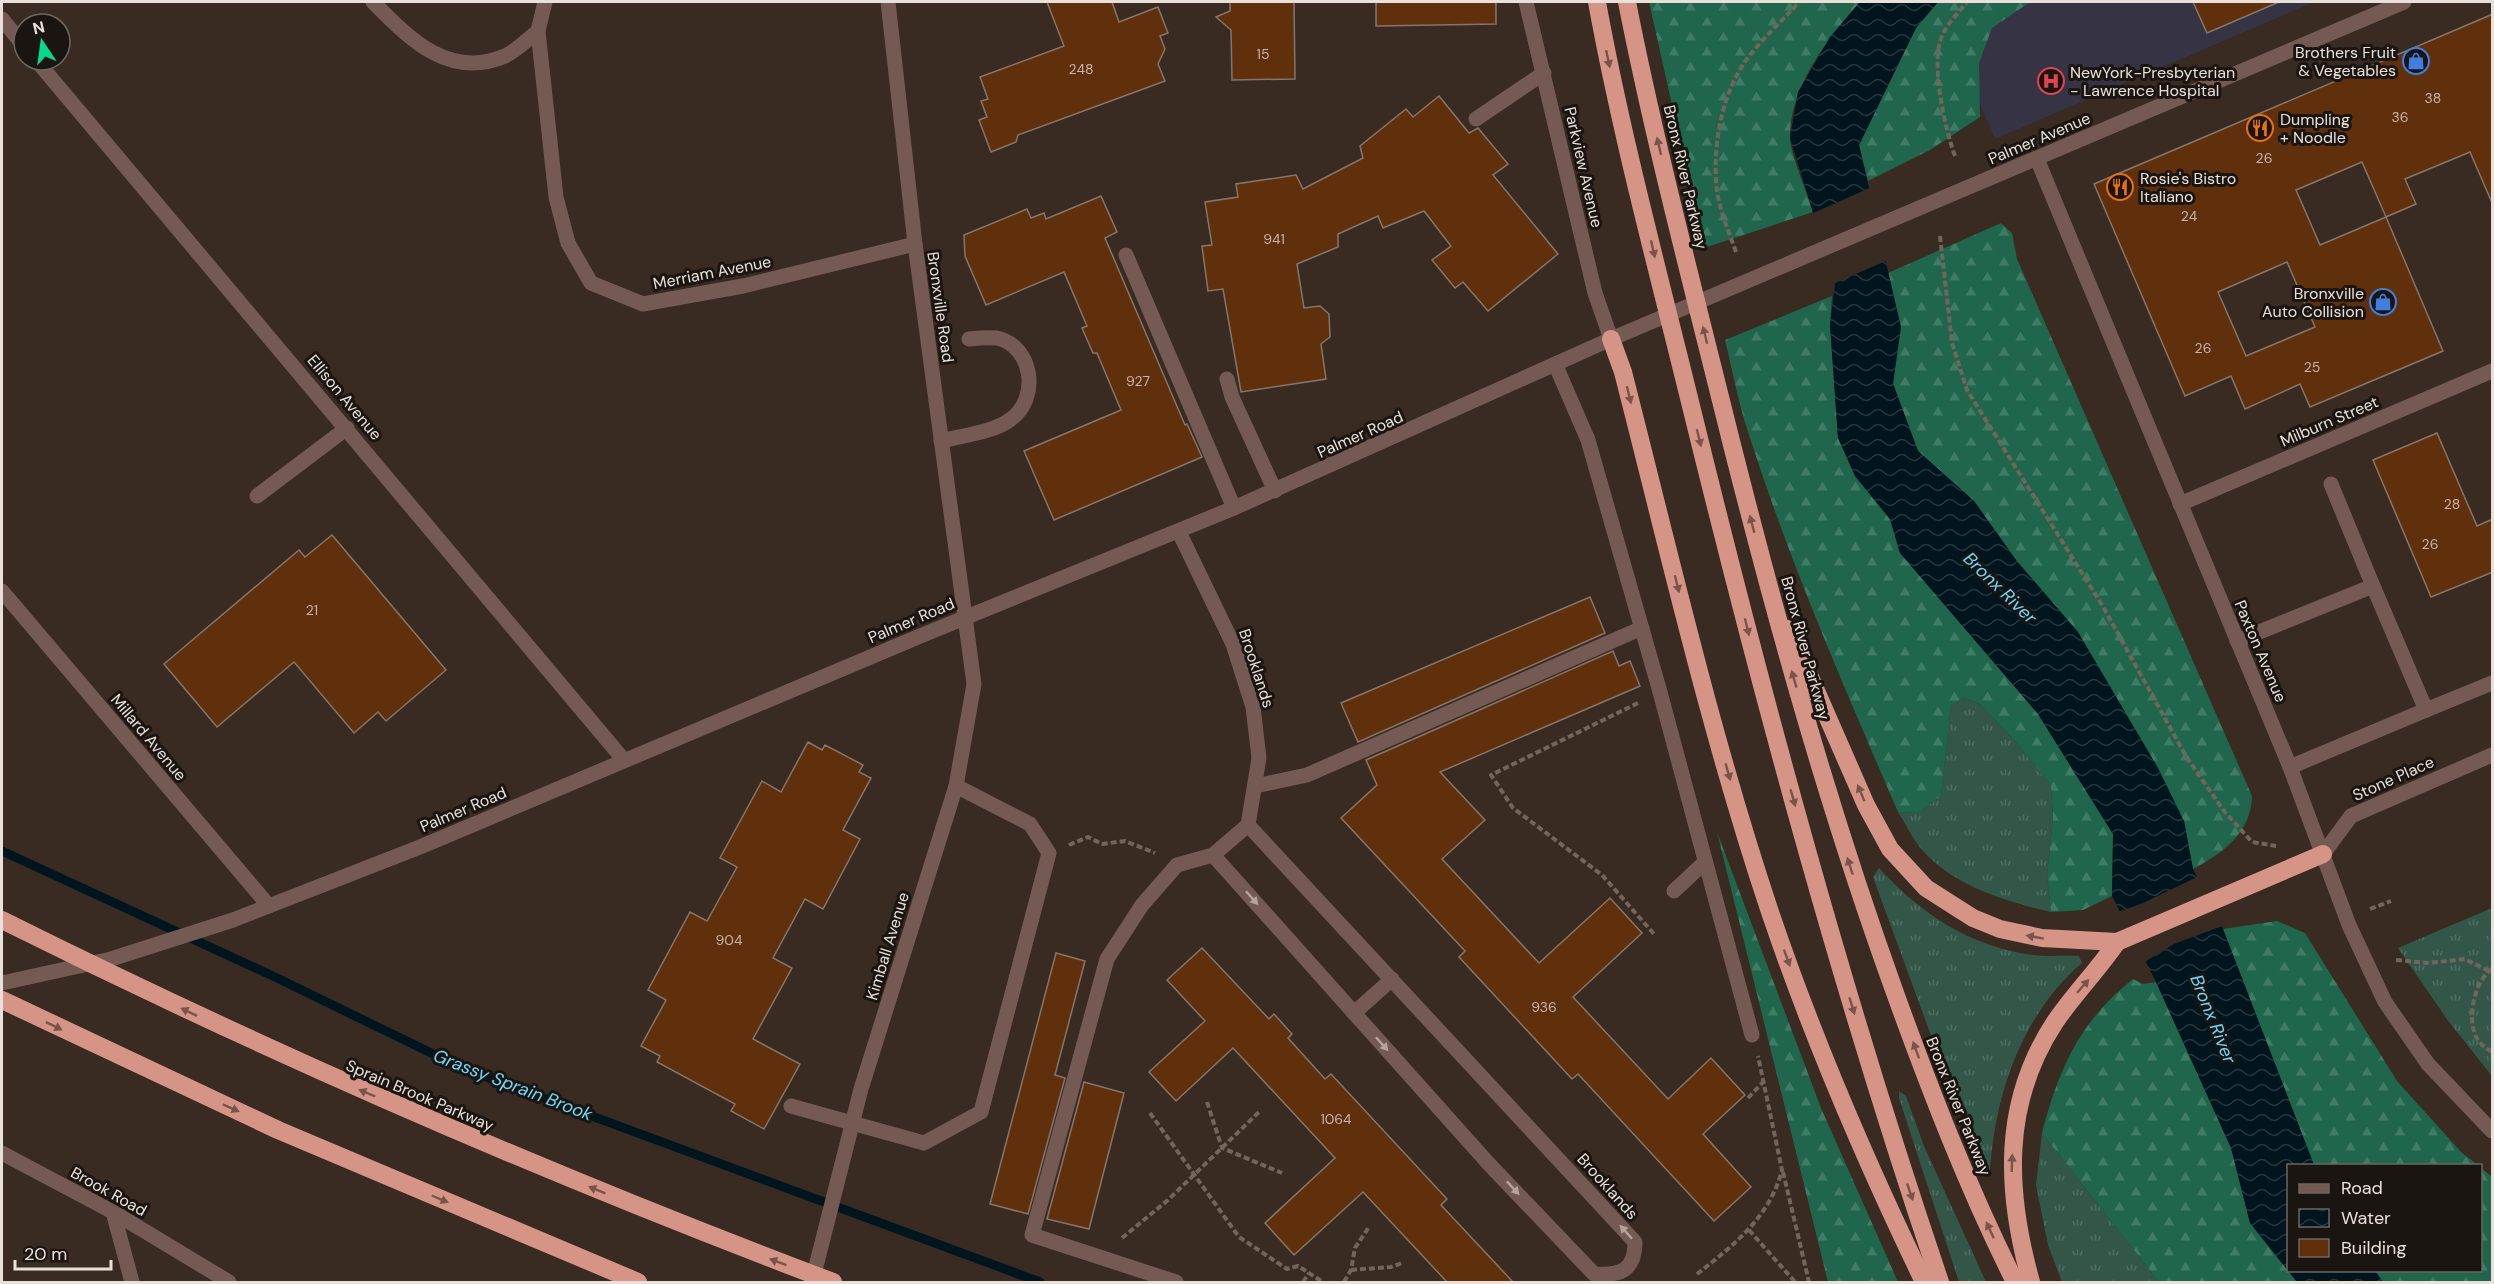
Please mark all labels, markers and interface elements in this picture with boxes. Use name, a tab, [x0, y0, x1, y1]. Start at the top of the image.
north arrow	[12, 12, 72, 72]
text: N	[31, 16, 47, 39]
place label: Brothers Fruit & Vegetables	[2295, 42, 2396, 81]
house number: 15	[1257, 45, 1269, 63]
shop icon: Brothers Fruit & Vegetables	[2401, 46, 2431, 76]
one-way arrow	[1604, 50, 1614, 68]
house number: 248	[1069, 60, 1093, 78]
place label: NewYork-Presbyterian - Lawrence Hospital	[2070, 62, 2235, 101]
hospital icon: NewYork-Presbyterian - Lawrence Hospital	[2036, 66, 2066, 96]
house number: 38	[2425, 89, 2441, 107]
street label: Bronx River Parkway	[1659, 103, 1712, 252]
street label: Parkview Avenue	[1559, 105, 1608, 230]
street label: Palmer Avenue	[1985, 107, 2094, 169]
house number: 36	[2391, 108, 2409, 126]
place label: Dumpling + Noodle	[2280, 109, 2350, 148]
restaurant icon: Dumpling + Noodle	[2245, 113, 2275, 143]
one-way arrow	[1653, 137, 1663, 155]
house number: 26	[2256, 149, 2272, 167]
place label: Rosie's Bistro Italiano	[2140, 168, 2236, 207]
restaurant icon: Rosie's Bistro Italiano	[2105, 172, 2135, 202]
house number: 24	[2181, 207, 2198, 225]
house number: 941	[1263, 230, 1285, 248]
one-way arrow	[1648, 239, 1658, 258]
street label: Bronxville Road	[922, 250, 959, 364]
street label: Merriam Avenue	[651, 251, 773, 294]
place label: Bronxville Auto Collision	[2262, 283, 2364, 322]
shop icon: Bronxville Auto Collision	[2368, 287, 2398, 317]
one-way arrow	[1700, 326, 1709, 344]
house number: 26	[2195, 339, 2211, 357]
street label: Ellison Avenue	[303, 350, 387, 444]
house number: 25	[2304, 358, 2320, 376]
house number: 927	[1126, 372, 1150, 390]
one-way arrow	[1624, 386, 1634, 404]
street label: Milburn Street	[2277, 391, 2382, 452]
street label: Palmer Road	[1314, 406, 1406, 463]
one-way arrow	[1695, 429, 1705, 447]
house number: 28	[2444, 495, 2460, 513]
one-way arrow	[1747, 515, 1757, 534]
house number: 26	[2422, 535, 2438, 553]
water label: Bronx River	[1958, 547, 2043, 630]
street label: Bronx River Parkway	[1776, 574, 1835, 722]
one-way arrow	[1673, 575, 1683, 593]
street label: Palmer Road	[865, 593, 958, 648]
street label: Paxton Avenue	[2230, 597, 2291, 705]
house number: 21	[306, 601, 318, 619]
one-way arrow	[1743, 618, 1752, 636]
street label: Brooklands	[1234, 626, 1279, 710]
one-way arrow	[1788, 670, 1798, 689]
street label: Millard Avenue	[106, 689, 191, 785]
street label: Stone Place	[2349, 751, 2437, 806]
one-way arrow	[1724, 763, 1733, 781]
street label: Palmer Road	[417, 782, 510, 837]
one-way arrow	[1856, 784, 1866, 802]
one-way arrow	[1789, 789, 1798, 807]
one-way arrow	[1845, 857, 1855, 875]
street label: Kimball Avenue	[861, 890, 914, 1003]
one-way arrow	[1245, 890, 1258, 905]
house number: 904	[716, 931, 743, 949]
one-way arrow	[2026, 932, 2045, 941]
one-way arrow	[1782, 949, 1792, 967]
water label: Bronx River	[2184, 971, 2242, 1068]
one-way arrow	[2077, 978, 2090, 994]
one-way arrow	[1848, 997, 1857, 1015]
house number: 936	[1531, 998, 1557, 1016]
one-way arrow	[181, 1007, 198, 1017]
one-way arrow	[45, 1021, 63, 1031]
street label: Bronx River Parkway	[1921, 1034, 1996, 1179]
one-way arrow	[1375, 1036, 1388, 1051]
one-way arrow	[1910, 1041, 1920, 1059]
water label: Grassy Sprain Brook	[430, 1044, 597, 1127]
street label: Sprain Brook Parkway	[343, 1055, 497, 1136]
one-way arrow	[357, 1088, 375, 1098]
one-way arrow	[222, 1104, 239, 1113]
house number: 1064	[1320, 1110, 1352, 1128]
street label: Brooklands	[1572, 1149, 1643, 1224]
one-way arrow	[2007, 1154, 2017, 1173]
street label: Brook Road	[67, 1162, 151, 1221]
legend	[2287, 1164, 2482, 1272]
text: Road	[2341, 1176, 2383, 1200]
one-way arrow	[1505, 1181, 1519, 1195]
one-way arrow	[1905, 1183, 1915, 1201]
one-way arrow	[587, 1185, 605, 1195]
one-way arrow	[431, 1195, 448, 1204]
text: Water	[2341, 1206, 2391, 1230]
one-way arrow	[1985, 1222, 1994, 1239]
one-way arrow	[1619, 1225, 1633, 1239]
scale bar	[15, 1233, 111, 1271]
text: Building	[2341, 1236, 2406, 1260]
text: 20 m	[24, 1242, 67, 1266]
one-way arrow	[769, 1256, 787, 1266]

